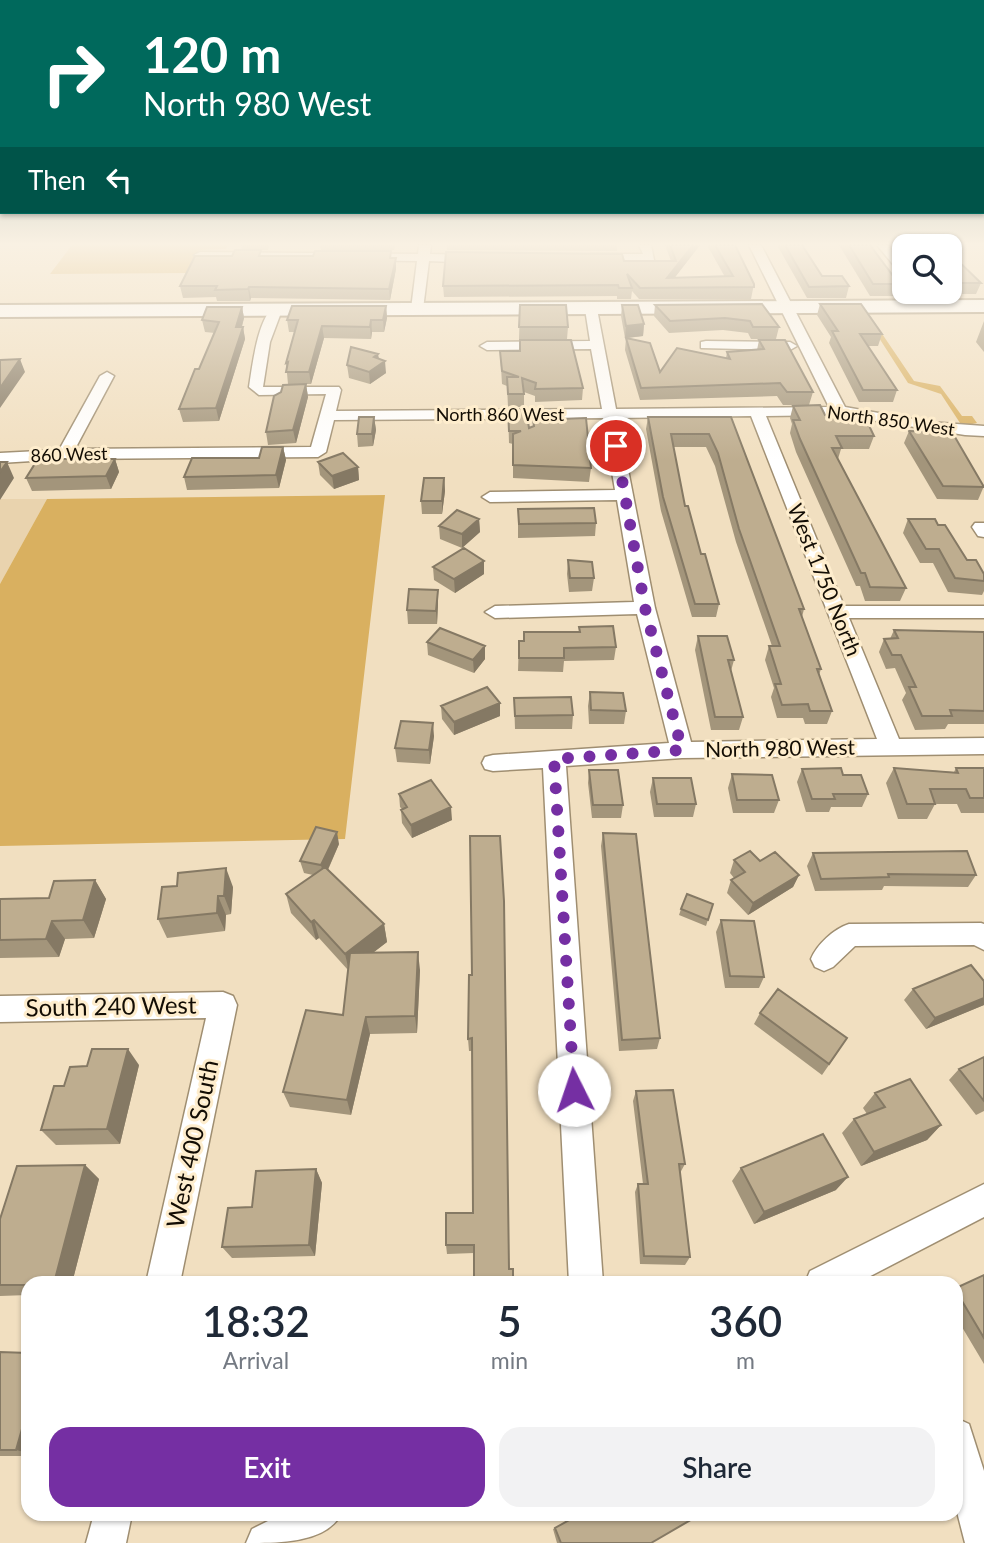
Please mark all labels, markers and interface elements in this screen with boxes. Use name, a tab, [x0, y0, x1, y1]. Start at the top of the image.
text: 120 m	[143, 25, 281, 83]
icon: right	[28, 28, 119, 119]
text: North 980 West	[143, 84, 371, 123]
icon: left	[100, 161, 138, 199]
text: Then	[28, 164, 86, 196]
map controls	[892, 234, 962, 304]
button: search	[892, 234, 962, 304]
street label: North 850 West	[826, 400, 957, 440]
street label: North 860 West	[436, 403, 565, 425]
pin	[586, 416, 646, 476]
icon: arrive	[597, 427, 635, 465]
street label: 860 West	[30, 442, 108, 466]
street label: West 1750 North	[783, 500, 867, 659]
street label: North 980 West	[705, 734, 856, 761]
street label: South 240 West	[25, 990, 197, 1021]
position arrow	[537, 1053, 611, 1127]
street label: West 400 South	[160, 1057, 224, 1230]
text: 18:32	[202, 1296, 310, 1346]
text: 5	[497, 1296, 522, 1346]
text: 360	[709, 1296, 782, 1346]
text: Arrival	[223, 1346, 289, 1374]
text: min	[491, 1346, 528, 1374]
text: m	[736, 1346, 755, 1374]
button: Exit	[49, 1427, 485, 1507]
button: Share	[499, 1427, 935, 1507]

